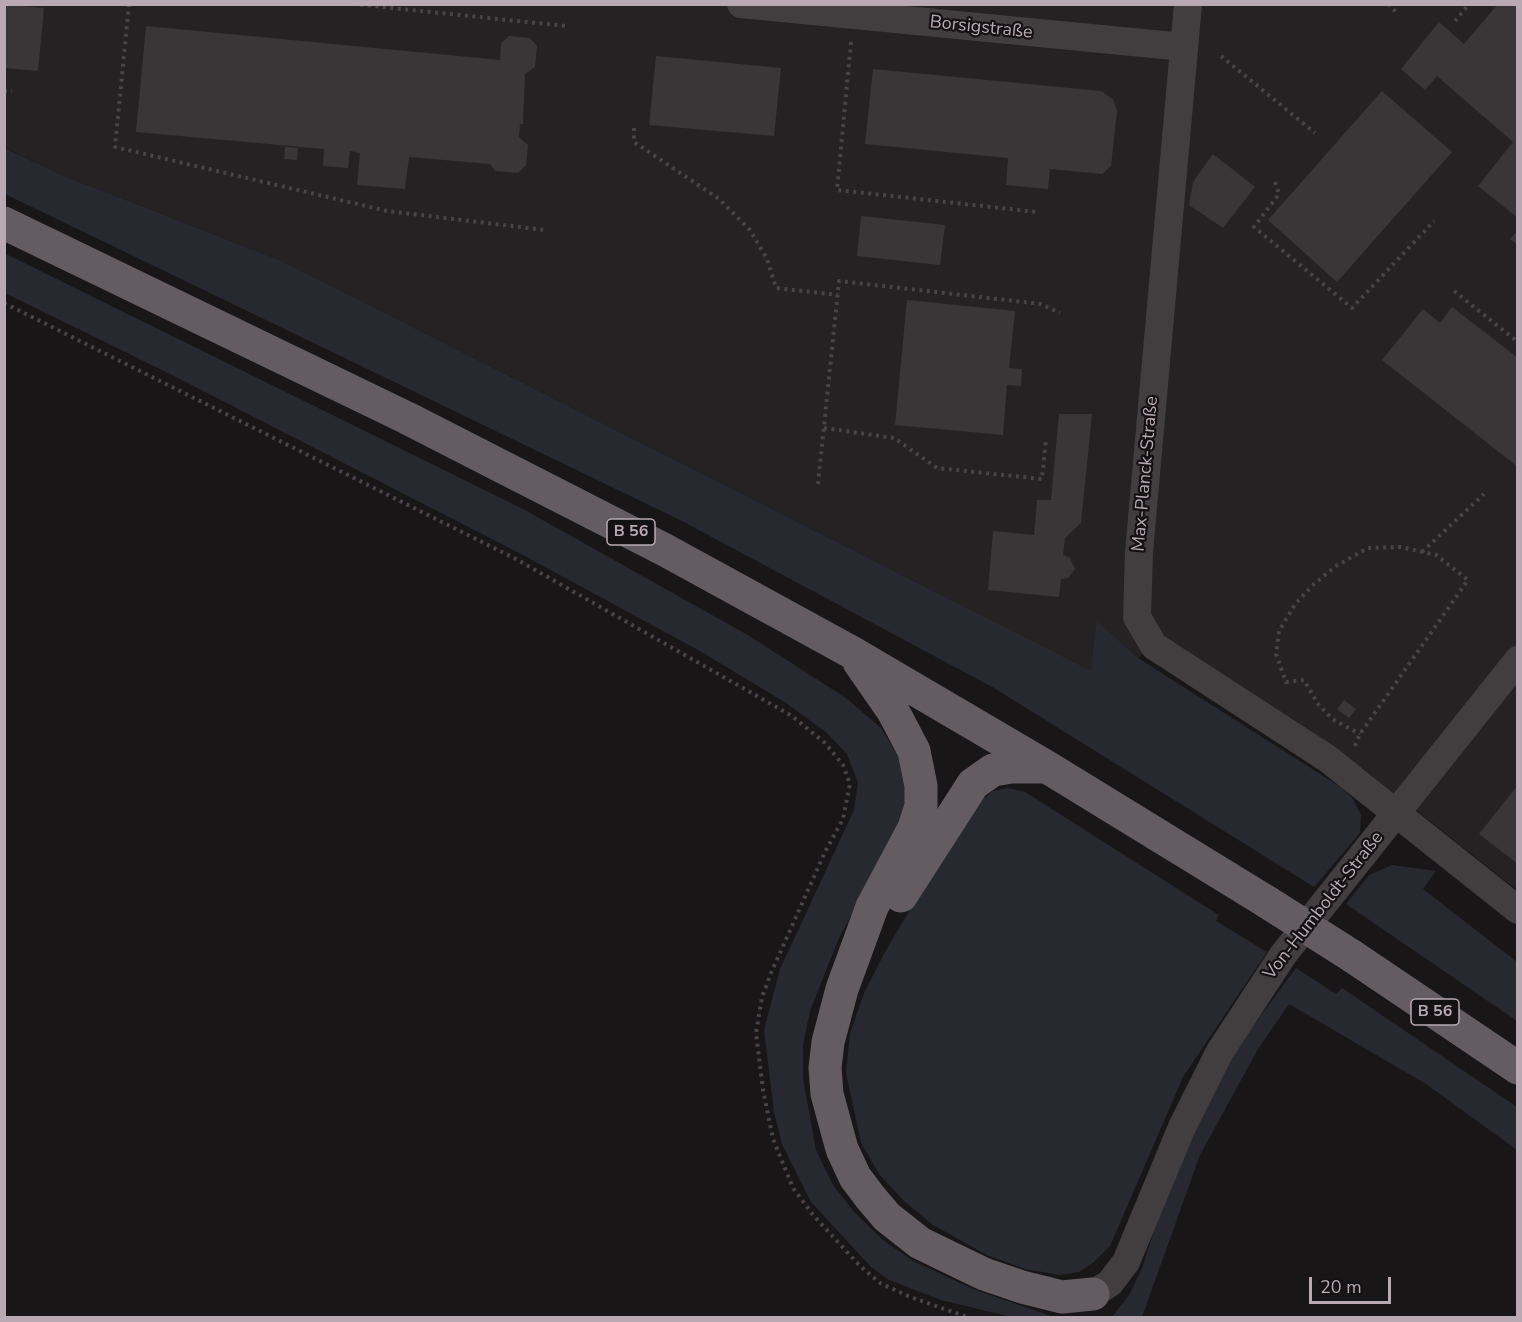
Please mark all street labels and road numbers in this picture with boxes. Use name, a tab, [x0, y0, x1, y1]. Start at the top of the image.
street label: Borsigstraße	[928, 12, 1034, 44]
street label: Max-Planck-Straße	[1128, 395, 1164, 553]
road number: B 56	[607, 519, 655, 545]
street label: Von-Humboldt-Straße	[1259, 828, 1389, 984]
road number: B 56	[1411, 999, 1459, 1025]

